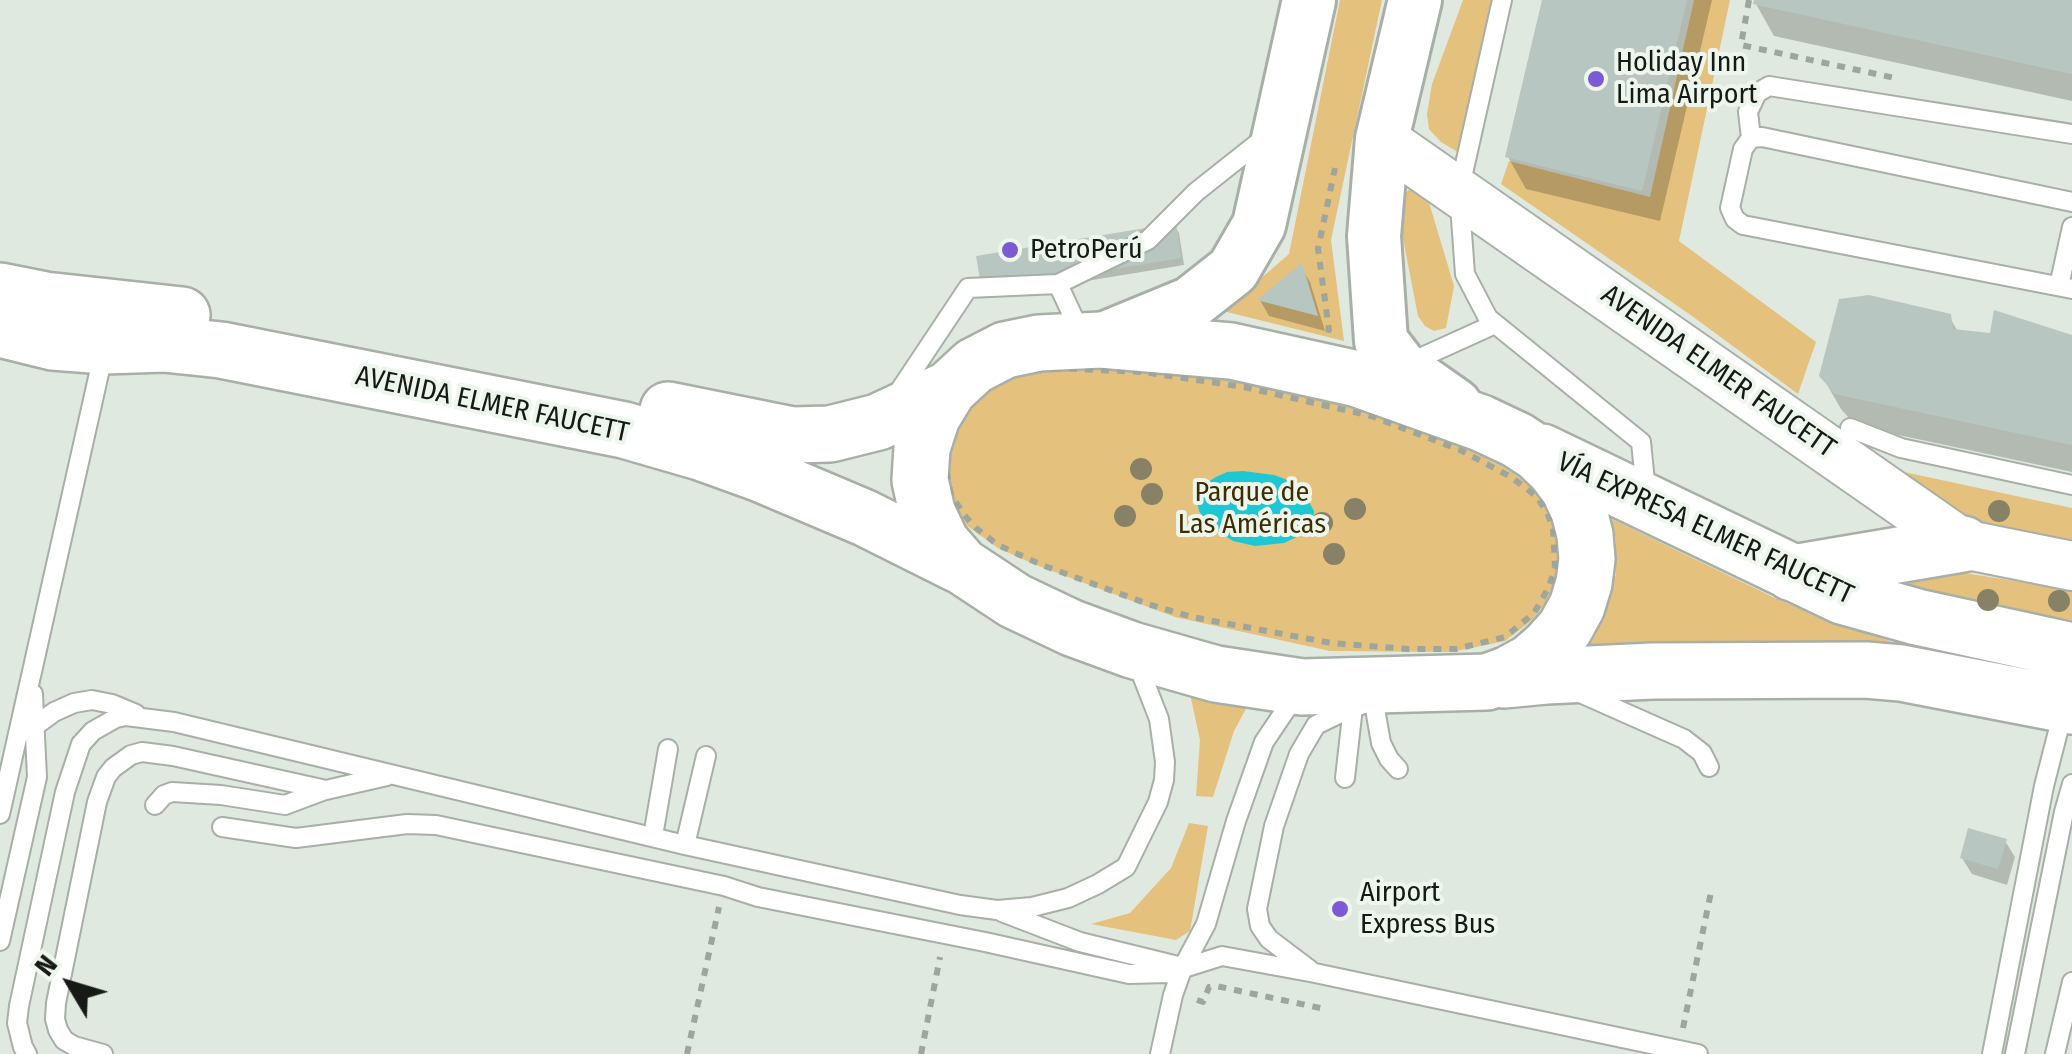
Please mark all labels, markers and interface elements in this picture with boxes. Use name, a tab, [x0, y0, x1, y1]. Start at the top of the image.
place label: Holiday Inn Lima Airport	[1616, 46, 1757, 112]
marker: Holiday Inn Lima Airport	[1585, 68, 1607, 90]
place label: PetroPerú	[1030, 233, 1143, 267]
marker: PetroPerú	[999, 239, 1021, 261]
street label: AVENIDA ELMER FAUCETT	[1594, 278, 1842, 466]
street label: AVENIDA ELMER FAUCETT	[352, 360, 632, 450]
street label: VÍA EXPRESA ELMER FAUCETT	[1552, 446, 1858, 612]
park label: Parque de Las Américas	[1178, 476, 1326, 542]
place label: Airport Express Bus	[1360, 876, 1495, 942]
marker: Airport Express Bus	[1329, 898, 1351, 920]
north arrow	[20, 934, 120, 1034]
text: N	[28, 948, 64, 982]

